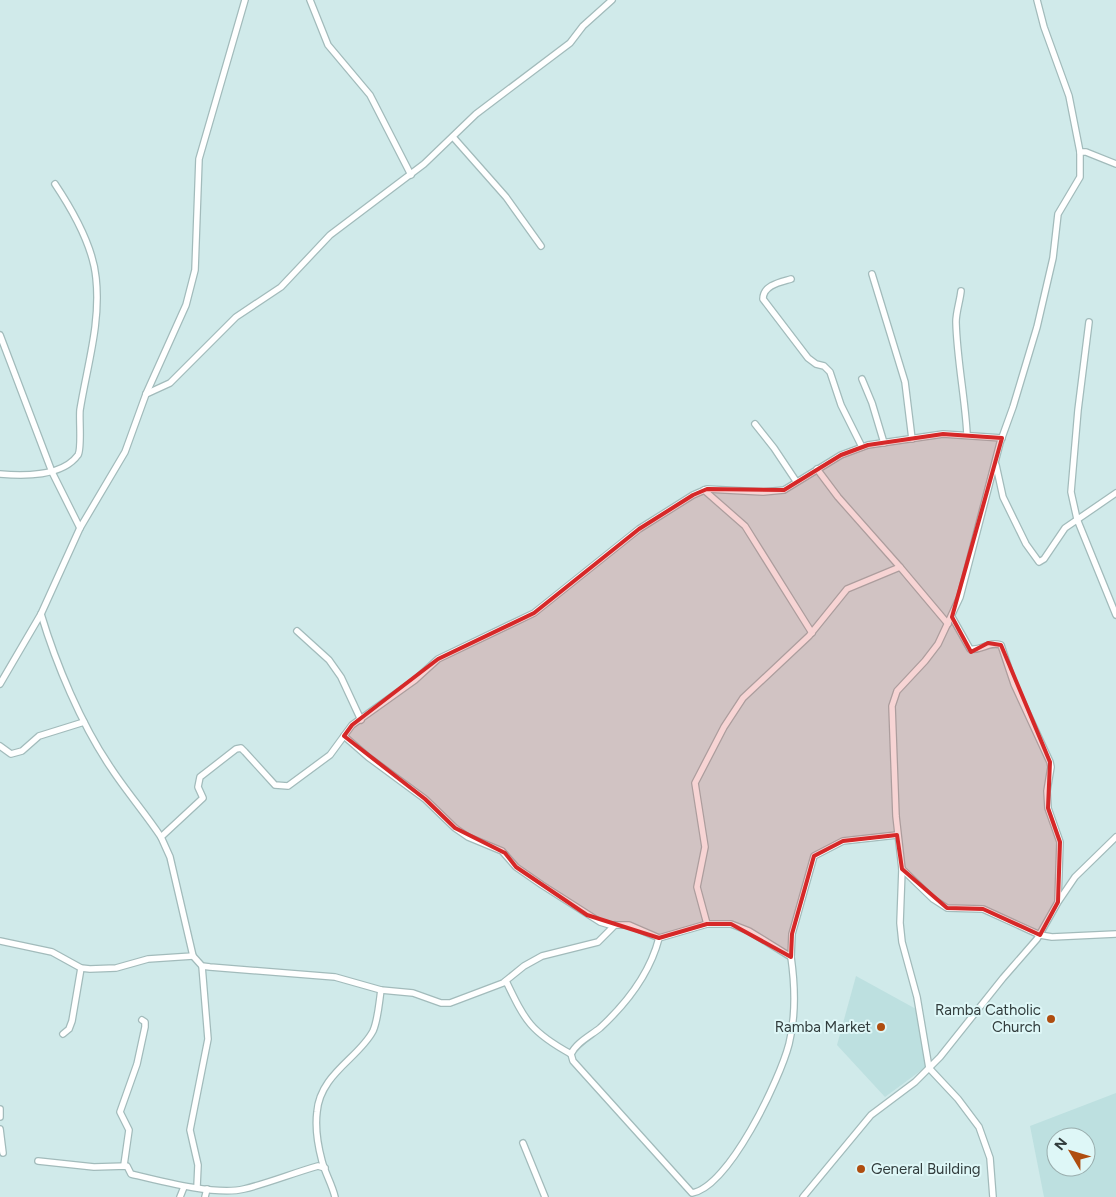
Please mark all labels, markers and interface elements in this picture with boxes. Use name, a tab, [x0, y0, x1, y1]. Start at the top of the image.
place label: Ramba Catholic Church	[935, 1001, 1041, 1036]
marker: Ramba Catholic Church	[1045, 1013, 1057, 1025]
place label: Ramba Market	[775, 1018, 871, 1036]
marker: Ramba Market	[875, 1021, 887, 1033]
north arrow	[1046, 1127, 1096, 1177]
text: N	[1051, 1135, 1071, 1154]
place label: General Building	[871, 1160, 981, 1178]
marker: General Building	[855, 1163, 867, 1175]

